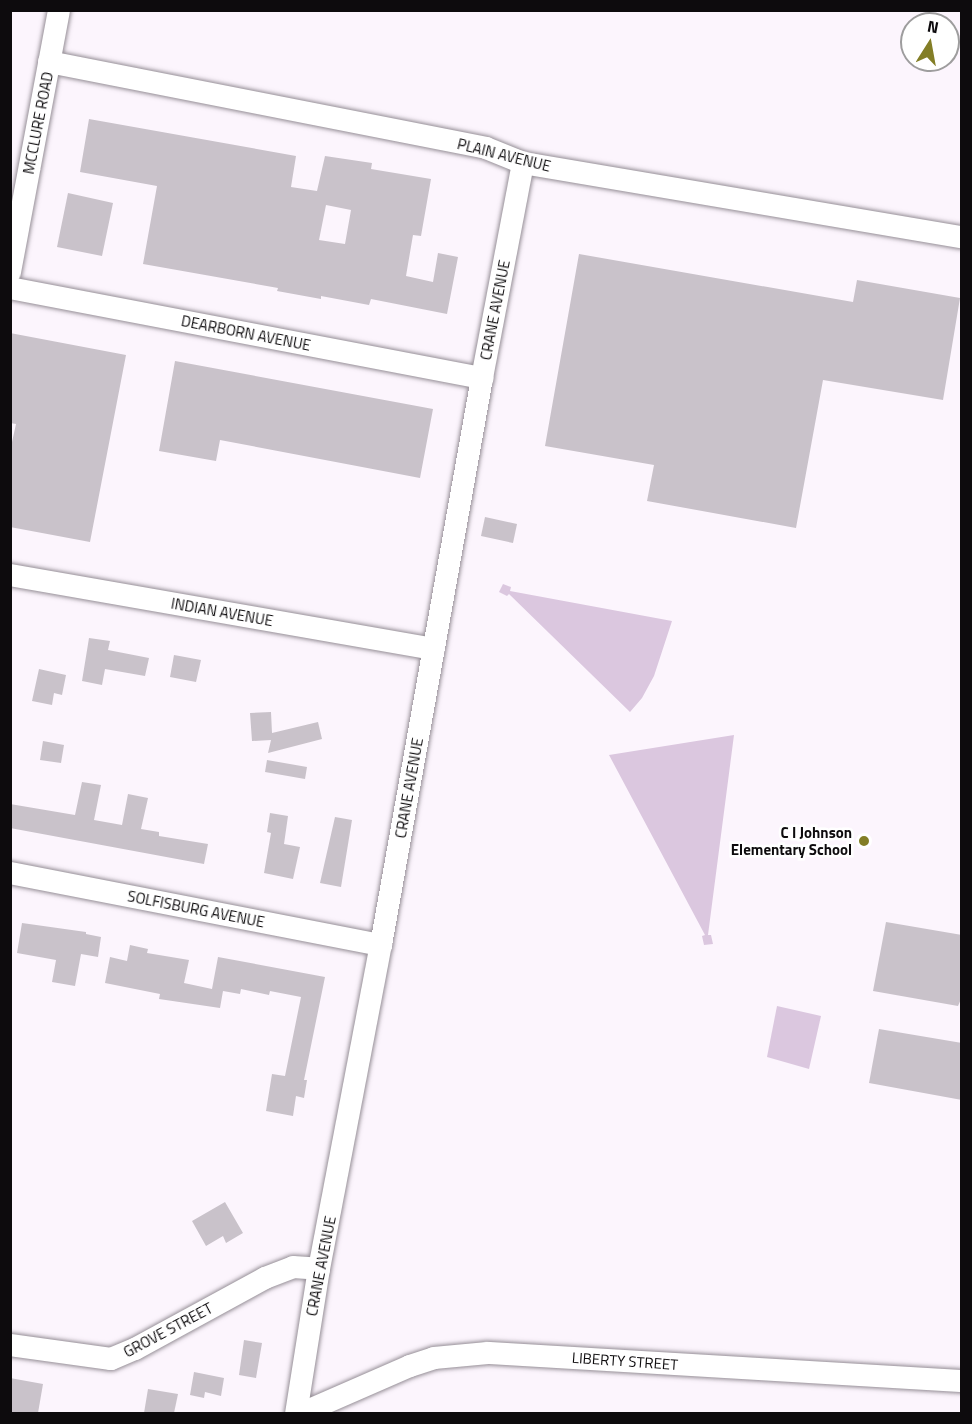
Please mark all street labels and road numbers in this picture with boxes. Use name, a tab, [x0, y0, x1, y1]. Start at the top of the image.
street label: MCCLURE ROAD	[19, 70, 57, 176]
street label: PLAIN AVENUE	[455, 135, 553, 175]
street label: CRANE AVENUE	[476, 258, 514, 362]
street label: DEARBORN AVENUE	[180, 312, 312, 354]
street label: INDIAN AVENUE	[170, 594, 274, 630]
street label: CRANE AVENUE	[391, 736, 427, 840]
street label: SOLFISBURG AVENUE	[126, 887, 266, 931]
street label: CRANE AVENUE	[302, 1214, 340, 1318]
street label: GROVE STREET	[120, 1299, 216, 1361]
street label: LIBERTY STREET	[571, 1348, 679, 1374]

